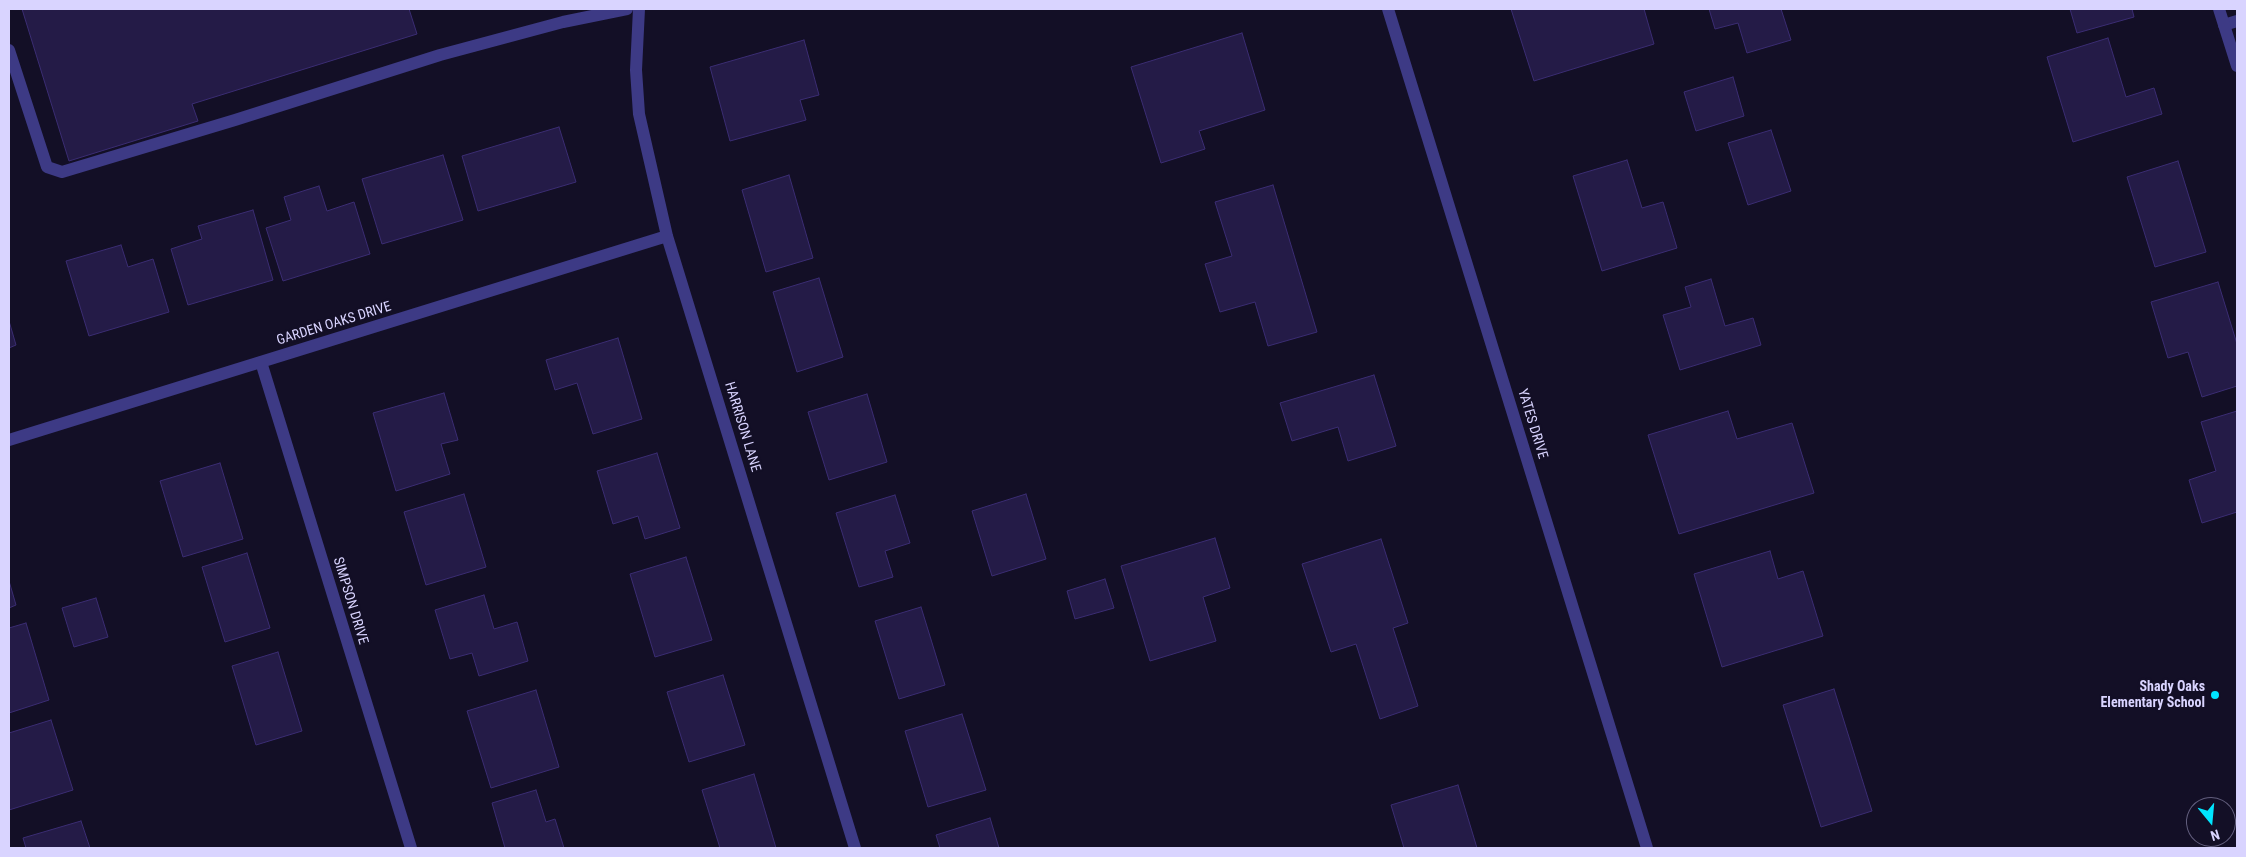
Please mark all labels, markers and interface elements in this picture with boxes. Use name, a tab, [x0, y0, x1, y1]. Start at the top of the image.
street label: GARDEN OAKS DRIVE	[275, 299, 393, 349]
street label: HARRISON LANE	[720, 380, 764, 474]
street label: YATES DRIVE	[1513, 387, 1551, 461]
street label: SIMPSON DRIVE	[329, 555, 371, 647]
place label: Shady Oaks Elementary School	[2100, 679, 2205, 712]
marker: Shady Oaks Elementary School	[2209, 689, 2221, 701]
north arrow	[2186, 797, 2236, 847]
text: N	[2209, 826, 2222, 844]

